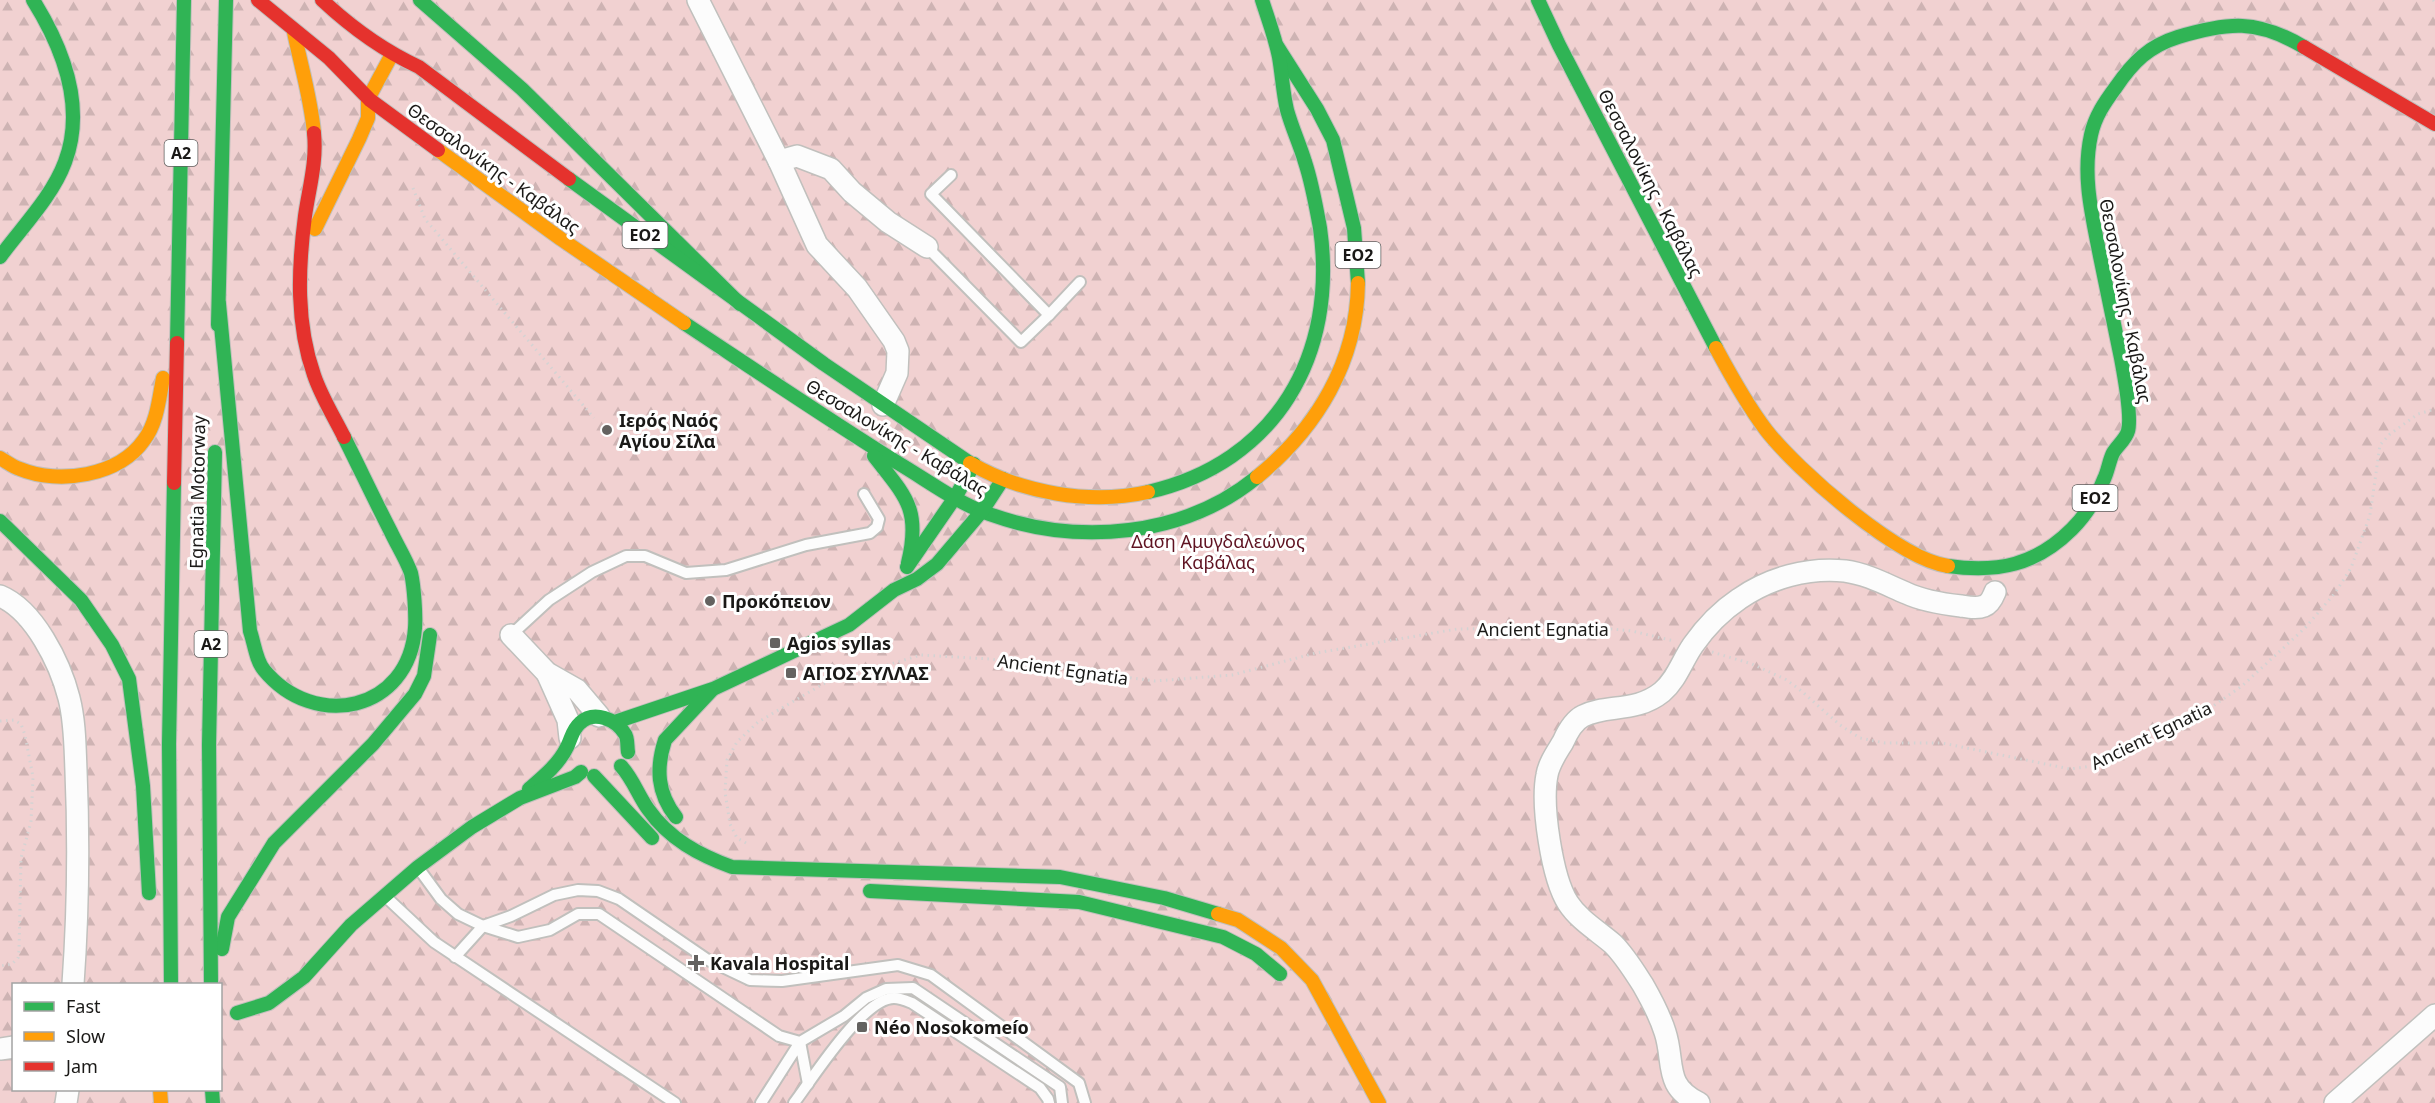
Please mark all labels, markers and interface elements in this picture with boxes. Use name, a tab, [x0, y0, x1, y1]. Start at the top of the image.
street label: Θεσσαλονίκης - Καβάλας	[1593, 85, 1709, 281]
street label: Θεσσαλονίκης - Καβάλας	[403, 97, 585, 239]
road number: Α2	[164, 140, 198, 166]
street label: Θεσσαλονίκης - Καβάλας	[2094, 197, 2158, 406]
road number: ΕΟ2	[622, 222, 668, 248]
road number: ΕΟ2	[1336, 242, 1380, 268]
street label: Θεσσαλονίκης - Καβάλας	[802, 373, 992, 501]
place label: Ιερός Ναός Αγίου Σίλα	[619, 408, 718, 453]
street label: Egnatia Motorway	[184, 414, 210, 569]
marker: Ιερός Ναός Αγίου Σίλα	[600, 423, 614, 437]
road number: ΕΟ2	[2072, 485, 2118, 511]
park label: Δάση Αμυγδαλεώνος Καβάλας	[1131, 529, 1305, 574]
place label: Προκόπειον	[722, 589, 831, 613]
marker: Προκόπειον	[703, 594, 717, 608]
street label: Ancient Egnatia	[1477, 617, 1609, 641]
road number: Α2	[194, 631, 228, 657]
place label: Agios syllas	[787, 631, 891, 655]
marker: Agios syllas	[768, 636, 782, 650]
street label: Ancient Egnatia	[996, 648, 1130, 690]
place label: ΑΓΙΟΣ ΣΥΛΛΑΣ	[803, 661, 929, 685]
marker: ΑΓΙΟΣ ΣΥΛΛΑΣ	[784, 666, 798, 680]
street label: Ancient Egnatia	[2086, 695, 2216, 775]
place label: Kavala Hospital	[710, 951, 849, 975]
marker: Kavala Hospital	[687, 954, 705, 972]
legend	[12, 983, 222, 1091]
text: Fast	[66, 994, 101, 1018]
place label: Néo Nosokomeío	[874, 1015, 1029, 1039]
marker: Néo Nosokomeío	[855, 1020, 869, 1034]
text: Slow	[66, 1024, 105, 1048]
text: Jam	[64, 1054, 98, 1078]

